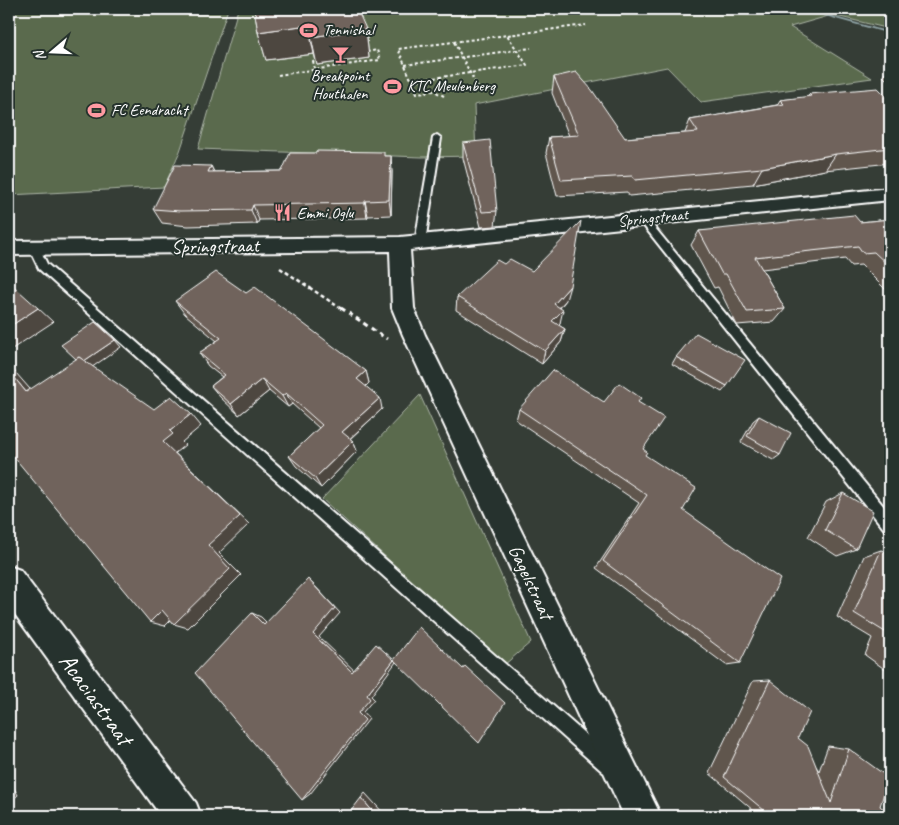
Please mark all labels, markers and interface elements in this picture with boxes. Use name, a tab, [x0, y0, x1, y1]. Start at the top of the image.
sports icon: Tennishal	[299, 20, 319, 40]
place label: Tennishal	[323, 20, 377, 40]
north arrow	[28, 28, 78, 78]
bar icon: Breakpoint Houthalen	[330, 45, 350, 65]
text: N	[30, 47, 50, 63]
place label: Breakpoint Houthalen	[311, 66, 371, 104]
sports icon: KTC Meulenberg	[383, 76, 403, 96]
place label: KTC Meulenberg	[407, 76, 496, 96]
sports icon: FC Eendracht	[87, 100, 107, 120]
place label: FC Eendracht	[111, 100, 190, 120]
restaurant icon: Emmi Oglu	[273, 203, 293, 223]
place label: Emmi Oglu	[297, 203, 354, 223]
street label: Springstraat	[617, 204, 691, 232]
street label: Springstraat	[171, 233, 261, 259]
street label: Gagelstraat	[503, 541, 561, 626]
street label: Acaciastraat	[53, 647, 141, 753]

